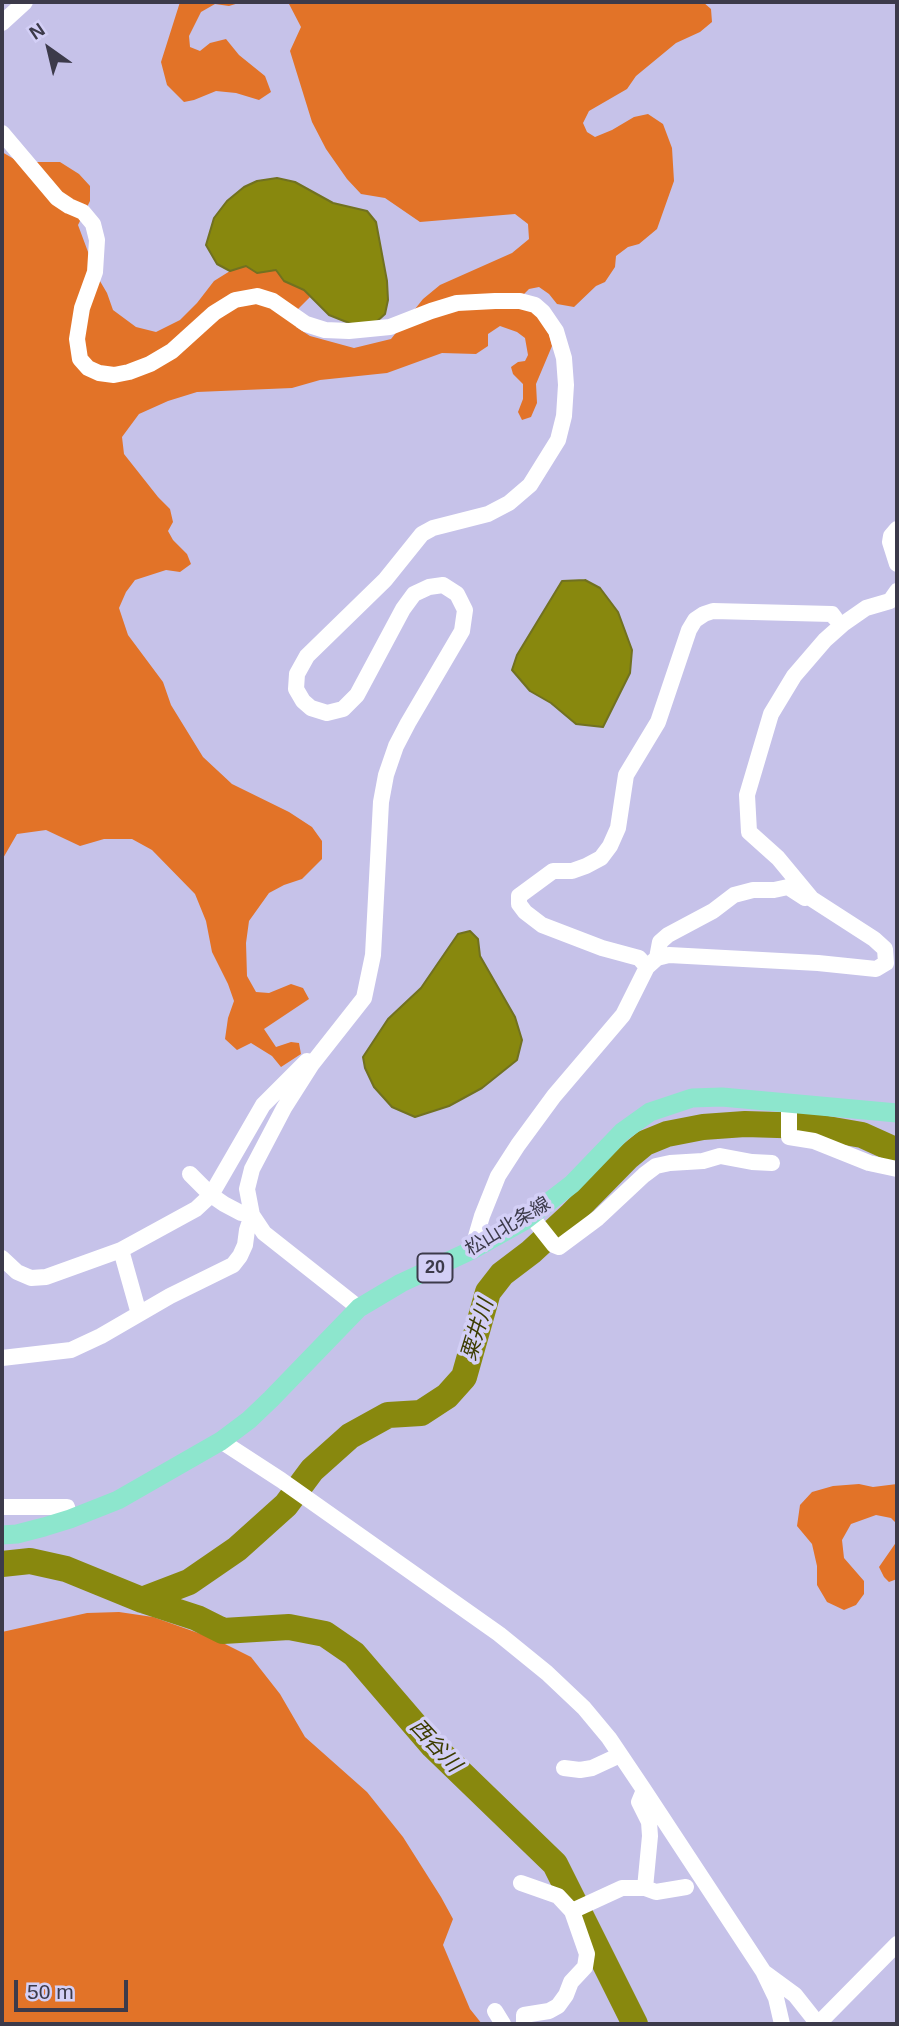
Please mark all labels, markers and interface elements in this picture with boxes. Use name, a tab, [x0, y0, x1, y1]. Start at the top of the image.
north arrow	[14, 14, 84, 84]
text: N	[25, 19, 49, 44]
street label: 松山北条線	[461, 1193, 555, 1261]
road number: 20	[418, 1254, 452, 1282]
water label: 粟井川	[457, 1296, 499, 1364]
water label: 西谷川	[404, 1714, 466, 1778]
scale bar	[18, 1966, 131, 2010]
text: 50 m	[27, 1980, 74, 2003]

